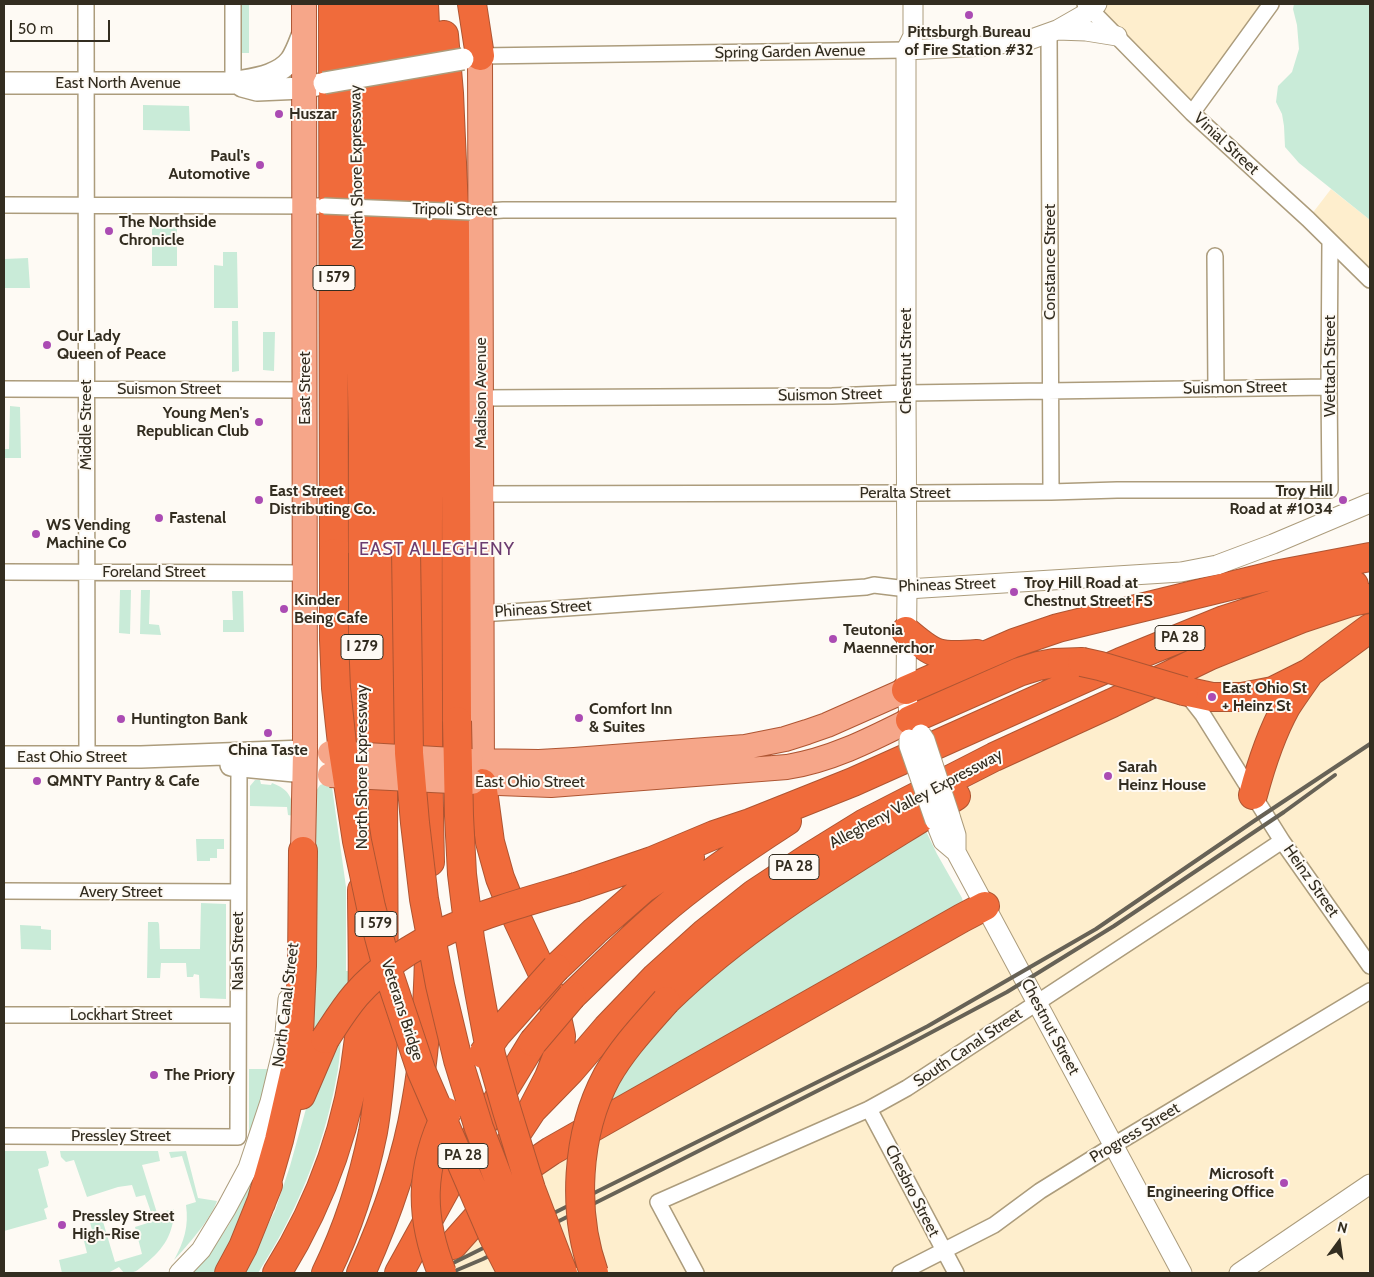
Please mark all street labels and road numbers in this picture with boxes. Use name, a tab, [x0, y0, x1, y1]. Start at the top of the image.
street label: Spring Garden Avenue	[714, 41, 866, 63]
street label: East North Avenue	[55, 73, 181, 93]
street label: North Shore Expressway	[346, 85, 368, 249]
street label: Vinial Street	[1189, 109, 1263, 179]
street label: Tripoli Street	[412, 200, 498, 220]
street label: Constance Street	[1040, 204, 1060, 320]
road number: I 579	[313, 266, 355, 290]
street label: Chestnut Street	[896, 308, 916, 414]
street label: Wettach Street	[1320, 315, 1340, 417]
street label: Madison Avenue	[471, 337, 491, 449]
street label: East Street	[295, 351, 315, 425]
street label: Suismon Street	[1183, 377, 1287, 399]
street label: Suismon Street	[117, 379, 221, 399]
street label: Middle Street	[76, 380, 96, 470]
street label: Suismon Street	[778, 384, 882, 406]
street label: Peralta Street	[859, 483, 951, 503]
street label: Foreland Street	[102, 562, 206, 582]
street label: Phineas Street	[898, 574, 996, 596]
street label: Phineas Street	[494, 596, 592, 622]
road number: PA 28	[1155, 626, 1205, 650]
road number: I 279	[341, 634, 383, 660]
street label: North Shore Expressway	[352, 685, 372, 849]
street label: Allegheny Valley Expressway	[826, 745, 1006, 853]
street label: East Ohio Street	[17, 747, 127, 767]
street label: East Ohio Street	[475, 772, 585, 792]
street label: Heinz Street	[1279, 841, 1343, 921]
road number: PA 28	[769, 854, 819, 880]
street label: Avery Street	[79, 882, 163, 902]
street label: Nash Street	[228, 912, 248, 990]
road number: I 579	[355, 912, 397, 936]
street label: North Canal Street	[269, 942, 303, 1068]
street label: Veterans Bridge	[377, 957, 427, 1063]
street label: Chestnut Street	[1017, 976, 1083, 1078]
street label: Lockhart Street	[70, 1005, 172, 1025]
street label: South Canal Street	[910, 1005, 1026, 1091]
street label: Progress Street	[1086, 1099, 1184, 1167]
street label: Pressley Street	[71, 1126, 171, 1146]
street label: Chesbro Street	[881, 1142, 943, 1240]
road number: PA 28	[438, 1144, 488, 1168]

